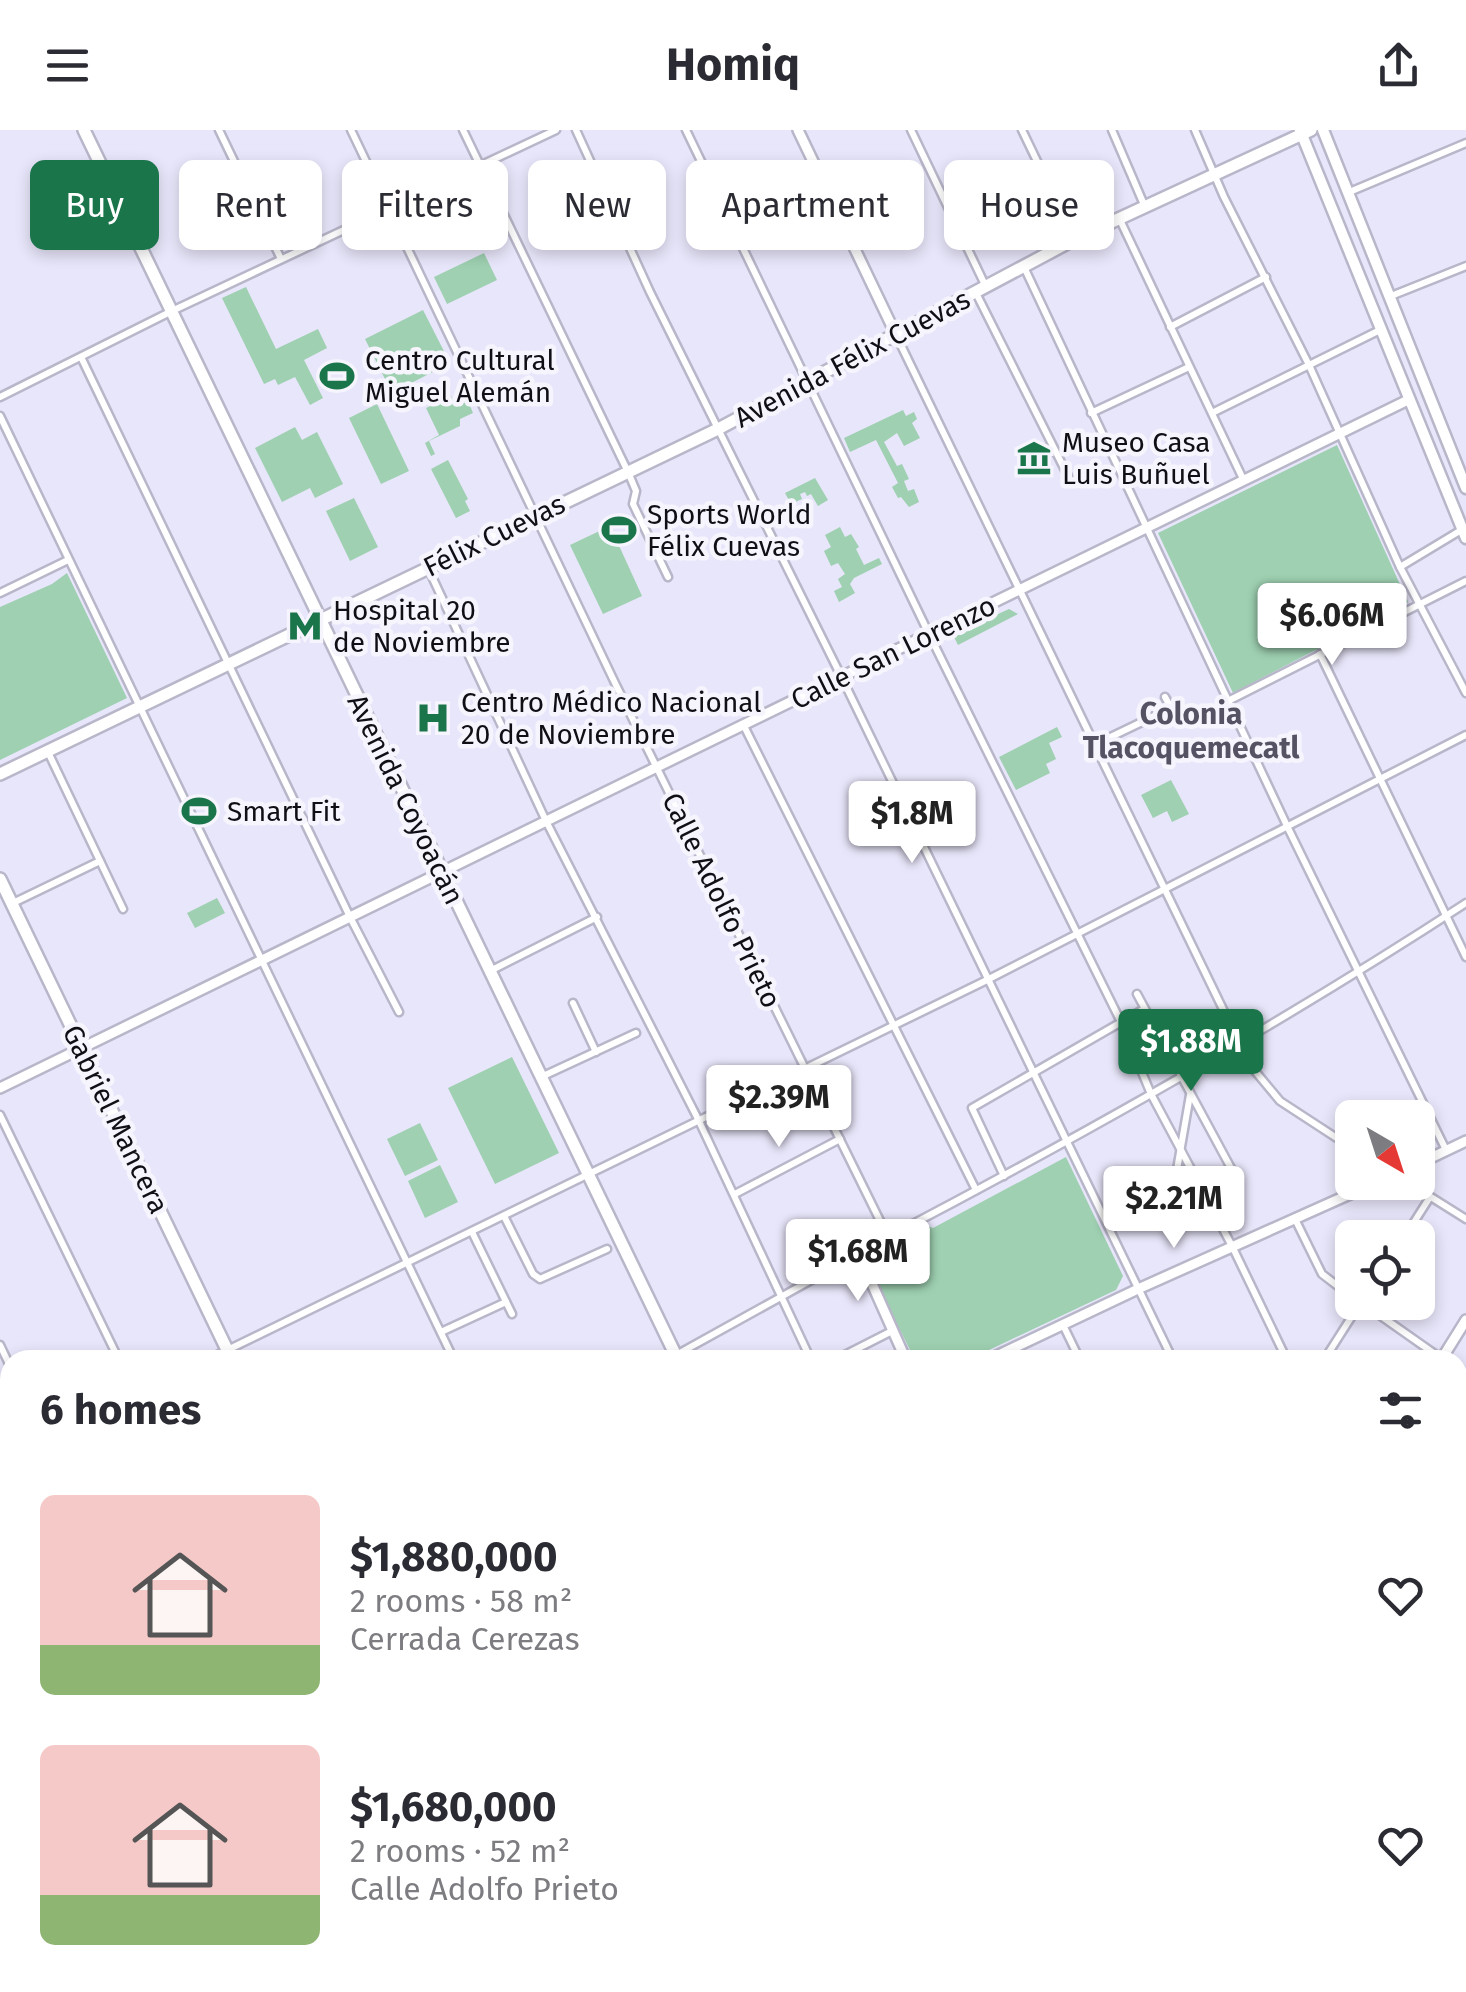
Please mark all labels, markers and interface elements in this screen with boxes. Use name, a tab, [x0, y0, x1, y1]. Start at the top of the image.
icon: menu	[40, 38, 95, 93]
text: Homiq	[666, 38, 800, 92]
icon: share	[1371, 38, 1426, 93]
chip: Buy	[30, 160, 159, 250]
chip: Rent	[179, 160, 322, 250]
chip: Filters	[342, 160, 508, 250]
chip: New	[528, 160, 666, 250]
chip: Apartment	[686, 160, 924, 250]
chip: House	[944, 160, 1114, 250]
street label: Avenida Félix Cuevas	[729, 282, 976, 434]
place label: Centro Cultural Miguel Alemán	[365, 344, 555, 409]
sports icon: Centro Cultural Miguel Alemán	[318, 357, 356, 395]
place label: Museo Casa Luis Buñuel	[1062, 426, 1211, 491]
museum icon: Museo Casa Luis Buñuel	[1015, 439, 1053, 477]
street label: Félix Cuevas	[418, 487, 570, 584]
place label: Sports World Félix Cuevas	[647, 498, 811, 563]
sports icon: Sports World Félix Cuevas	[600, 511, 638, 549]
pin: $6.06M	[1251, 583, 1413, 668]
street label: Calle San Lorenzo	[786, 589, 1001, 716]
place label: Hospital 20 de Noviembre	[333, 594, 511, 659]
text: $6.06M	[1280, 596, 1384, 634]
metro station icon: Hospital 20 de Noviembre	[286, 607, 324, 645]
place label: Centro Médico Nacional 20 de Noviembre	[461, 686, 761, 751]
street label: Avenida Coyoacán	[340, 689, 471, 910]
district label: Colonia Tlacoquemecatl	[1083, 696, 1299, 766]
hospital icon: Centro Médico Nacional 20 de Noviembre	[414, 699, 452, 737]
pin: $1.8M	[842, 781, 982, 866]
street label: Calle Adolfo Prieto	[655, 787, 788, 1013]
sports icon: Smart Fit	[180, 792, 218, 830]
text: $1.8M	[871, 794, 953, 832]
place label: Smart Fit	[227, 795, 341, 828]
pin: $1.88M	[1110, 1009, 1272, 1094]
street label: Gabriel Mancera	[56, 1020, 175, 1219]
text: $1.88M	[1140, 1022, 1242, 1060]
pin: $2.39M	[698, 1065, 860, 1150]
text: $2.39M	[728, 1078, 830, 1116]
north arrow	[1335, 1100, 1435, 1200]
map controls	[1335, 1100, 1435, 1320]
pin: $2.21M	[1093, 1166, 1255, 1251]
text: $2.21M	[1125, 1179, 1223, 1217]
pin: $1.68M	[777, 1219, 939, 1304]
button: locate	[1335, 1220, 1435, 1320]
text: $1.68M	[808, 1232, 908, 1270]
icon: filters	[1373, 1383, 1428, 1438]
text: 6 homes	[40, 1385, 201, 1435]
text: $1,880,000	[350, 1532, 558, 1582]
icon: home	[120, 1535, 240, 1655]
icon: heart	[1373, 1568, 1428, 1623]
text: 2 rooms · 58 m²	[350, 1582, 572, 1620]
text: Cerrada Cerezas	[350, 1620, 580, 1658]
text: $1,680,000	[350, 1782, 557, 1832]
icon: home	[120, 1785, 240, 1905]
icon: heart	[1373, 1818, 1428, 1873]
text: 2 rooms · 52 m²	[350, 1832, 570, 1870]
text: Calle Adolfo Prieto	[350, 1870, 619, 1908]

